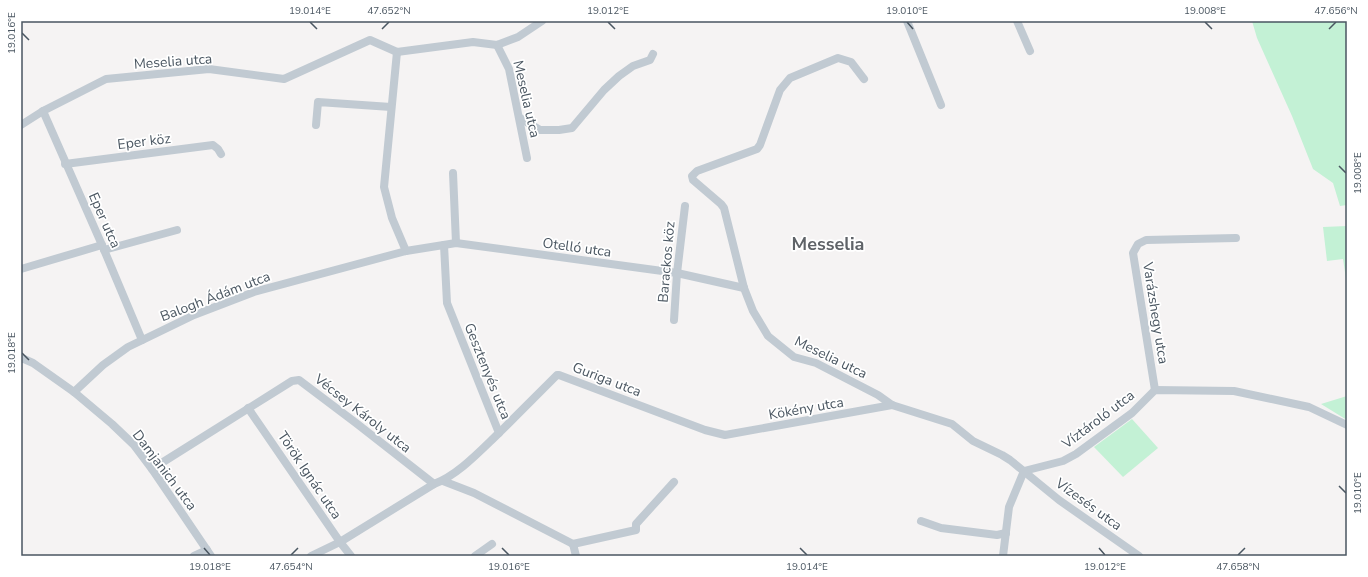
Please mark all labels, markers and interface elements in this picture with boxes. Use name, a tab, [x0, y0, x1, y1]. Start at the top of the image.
text: 19.014°E	[289, 4, 331, 18]
text: 47.652°N	[367, 4, 411, 18]
text: 19.012°E	[587, 4, 629, 18]
text: 19.010°E	[886, 4, 928, 18]
text: 19.008°E	[1184, 4, 1226, 18]
text: 47.656°N	[1314, 4, 1358, 18]
text: 19.016°E	[5, 12, 19, 54]
street label: Meselia utca	[133, 49, 213, 74]
street label: Meselia utca	[508, 59, 545, 140]
street label: Eper köz	[116, 129, 172, 154]
text: 19.008°E	[1351, 152, 1365, 194]
street label: Eper utca	[84, 189, 125, 251]
street label: Barackos köz	[653, 220, 680, 304]
district label: Messelia	[792, 232, 864, 256]
street label: Otelló utca	[541, 233, 612, 262]
street label: Varázshegy utca	[1138, 260, 1173, 365]
street label: Balogh Ádám utca	[157, 267, 273, 326]
street label: Gesztenyés utca	[460, 320, 516, 422]
text: 19.018°E	[5, 332, 19, 374]
street label: Meselia utca	[791, 332, 870, 383]
street label: Guriga utca	[570, 358, 644, 401]
street label: Vécsey Károly utca	[310, 369, 415, 457]
street label: Víztároló utca	[1057, 386, 1139, 454]
street label: Kökény utca	[767, 393, 845, 424]
street label: Damjanich utca	[128, 426, 201, 514]
street label: Török Ignác utca	[273, 428, 346, 523]
text: 19.010°E	[1351, 472, 1365, 514]
street label: Vízesés utca	[1051, 473, 1126, 535]
text: 19.018°E	[189, 560, 231, 574]
text: 47.654°N	[269, 560, 313, 574]
text: 19.016°E	[488, 560, 530, 574]
text: 19.014°E	[786, 560, 828, 574]
text: 19.012°E	[1084, 560, 1126, 574]
text: 47.658°N	[1216, 560, 1260, 574]

